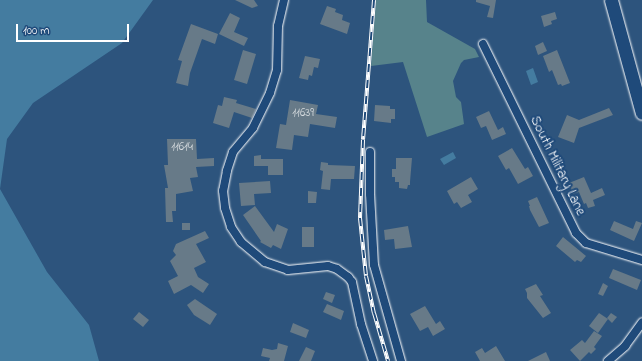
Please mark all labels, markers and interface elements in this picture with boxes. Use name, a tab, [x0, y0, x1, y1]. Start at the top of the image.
scale bar	[18, 16, 131, 42]
text: 100 m	[23, 22, 50, 40]
house number: 11639	[292, 107, 314, 121]
street label: South Military Lane	[526, 113, 588, 219]
house number: 11614	[171, 141, 193, 155]

